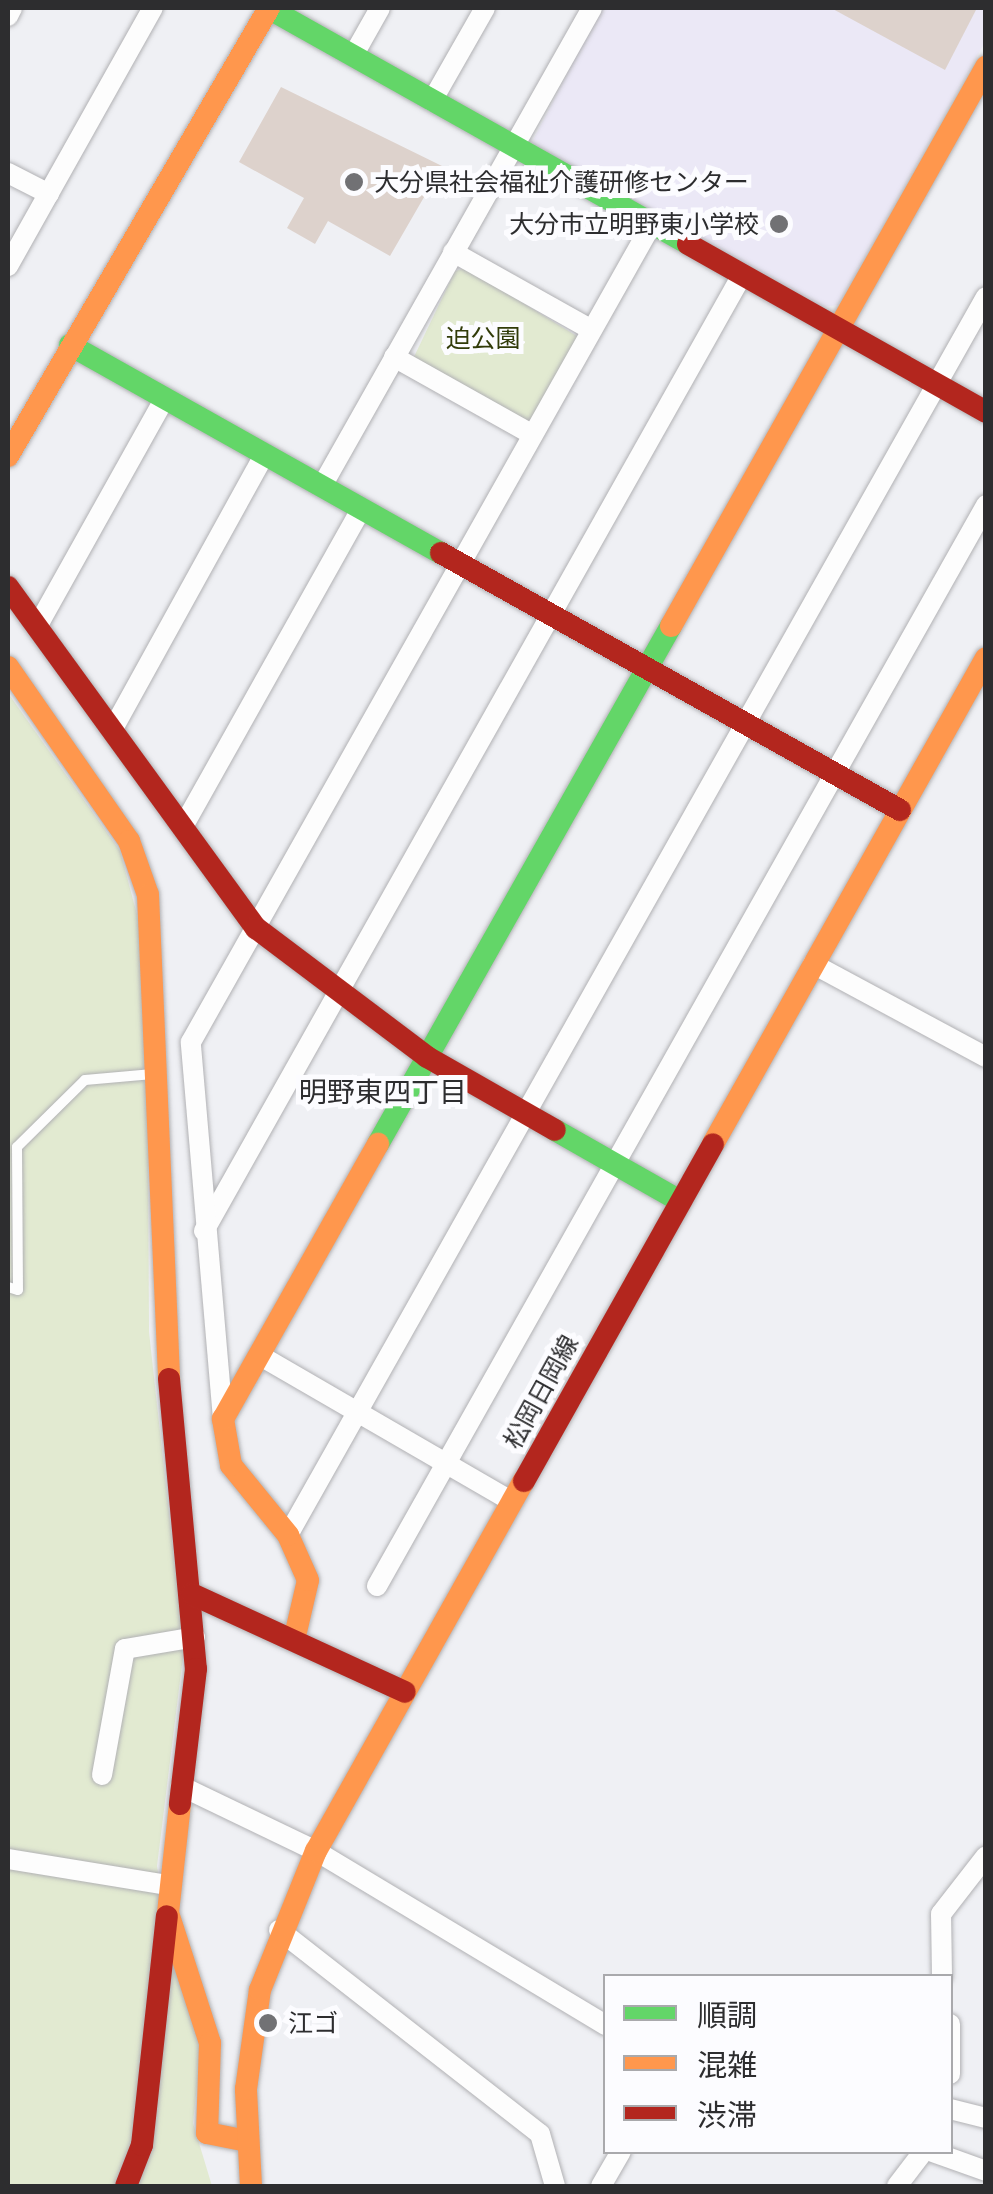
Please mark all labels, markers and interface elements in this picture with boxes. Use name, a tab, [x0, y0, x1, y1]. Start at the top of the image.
place label: 大分県社会福祉介護研修センター	[374, 167, 749, 197]
marker: 大分県社会福祉介護研修センター	[343, 171, 365, 193]
place label: 大分市立明野東小学校	[509, 209, 759, 239]
marker: 大分市立明野東小学校	[768, 213, 790, 235]
park label: 迫公園	[446, 323, 520, 353]
district label: 明野東四丁目	[299, 1075, 467, 1109]
street label: 松岡日岡線	[498, 1330, 584, 1454]
legend	[603, 1974, 953, 2154]
text: 順調	[697, 1996, 757, 2034]
place label: 江ゴ	[288, 2008, 338, 2038]
marker: 江ゴ	[257, 2012, 279, 2034]
text: 混雑	[697, 2046, 757, 2084]
text: 渋滞	[697, 2096, 757, 2134]

